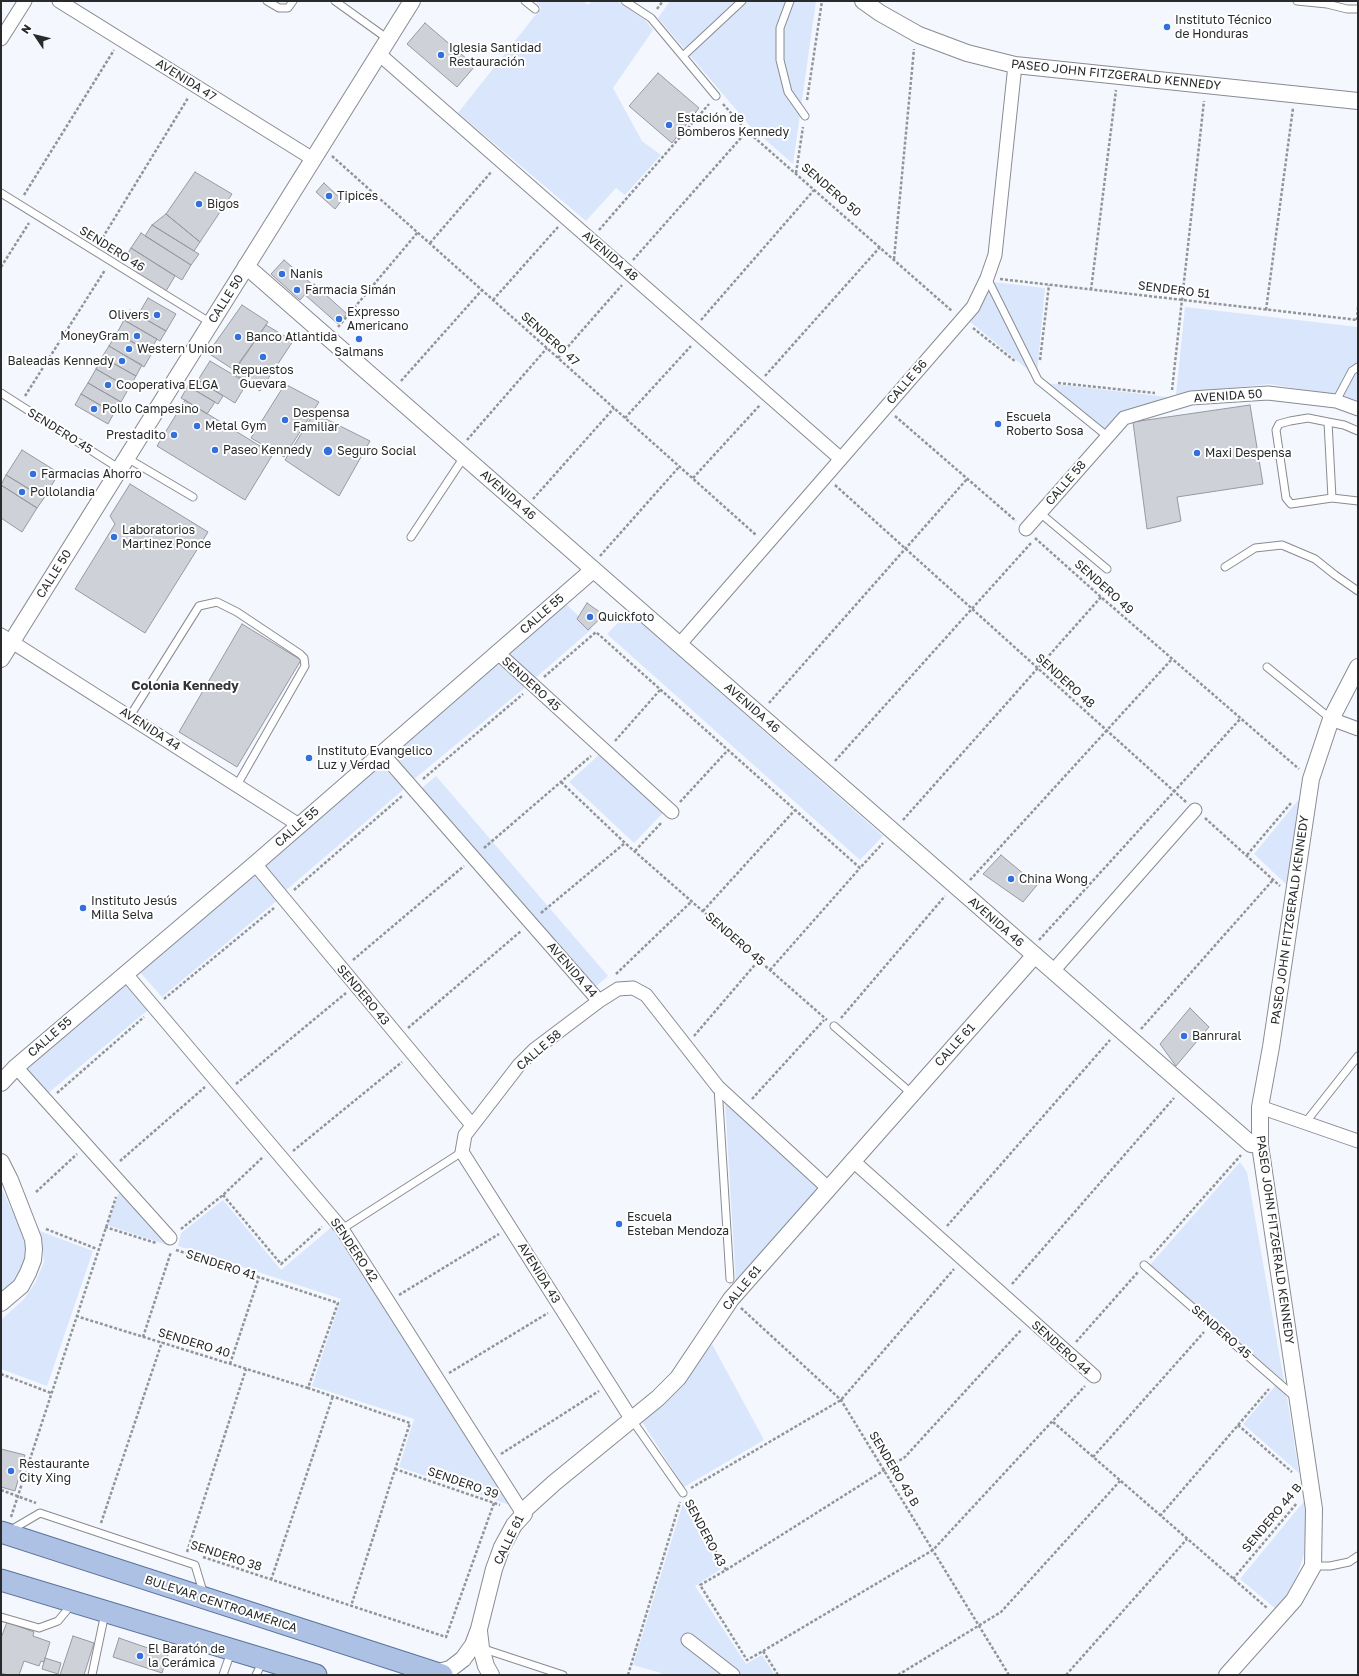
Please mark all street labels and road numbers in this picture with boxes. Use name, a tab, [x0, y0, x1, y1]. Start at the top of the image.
street label: AVENIDA 47	[153, 56, 219, 104]
street label: PASEO JOHN FITZGERALD KENNEDY	[1010, 57, 1222, 93]
street label: SENDERO 50	[798, 160, 864, 220]
street label: SENDERO 46	[77, 223, 147, 275]
street label: AVENIDA 48	[579, 228, 641, 284]
street label: CALLE 50	[205, 272, 247, 326]
street label: SENDERO 51	[1137, 278, 1211, 302]
street label: SENDERO 47	[518, 309, 582, 369]
street label: CALLE 56	[884, 357, 930, 407]
street label: AVENIDA 50	[1193, 386, 1263, 406]
street label: SENDERO 45	[25, 405, 95, 457]
street label: CALLE 58	[1043, 458, 1089, 508]
street label: AVENIDA 46	[477, 467, 539, 523]
street label: CALLE 50	[33, 547, 75, 601]
street label: SENDERO 49	[1072, 557, 1136, 617]
street label: CALLE 55	[517, 591, 567, 637]
street label: SENDERO 48	[1032, 651, 1098, 711]
street label: SENDERO 45	[499, 654, 563, 714]
street label: AVENIDA 46	[721, 680, 783, 736]
street label: AVENIDA 44	[117, 704, 183, 754]
street label: CALLE 55	[272, 804, 322, 850]
street label: PASEO JOHN FITZGERALD KENNEDY	[1268, 815, 1312, 1025]
street label: AVENIDA 46	[965, 894, 1027, 950]
street label: SENDERO 45	[702, 909, 768, 969]
street label: AVENIDA 44	[544, 939, 600, 1001]
street label: SENDERO 43	[334, 962, 392, 1028]
street label: CALLE 55	[25, 1014, 75, 1060]
street label: CALLE 61	[932, 1020, 978, 1070]
street label: CALLE 58	[514, 1027, 564, 1073]
street label: PASEO JOHN FITZGERALD KENNEDY	[1253, 1135, 1297, 1345]
street label: SENDERO 42	[327, 1215, 381, 1285]
street label: AVENIDA 43	[515, 1240, 563, 1306]
street label: SENDERO 41	[184, 1247, 258, 1283]
street label: CALLE 61	[720, 1263, 764, 1313]
street label: SENDERO 45	[1188, 1302, 1254, 1362]
street label: SENDERO 44	[1028, 1318, 1094, 1378]
street label: SENDERO 40	[156, 1325, 232, 1361]
street label: SENDERO 43 B	[866, 1429, 922, 1509]
street label: SENDERO 39	[426, 1464, 500, 1502]
street label: SENDERO 44 B	[1239, 1481, 1305, 1555]
street label: SENDERO 43	[681, 1497, 729, 1569]
street label: CALLE 61	[491, 1513, 527, 1567]
street label: SENDERO 38	[188, 1538, 264, 1574]
street label: BULEVAR CENTROAMÉRICA	[143, 1572, 299, 1636]

